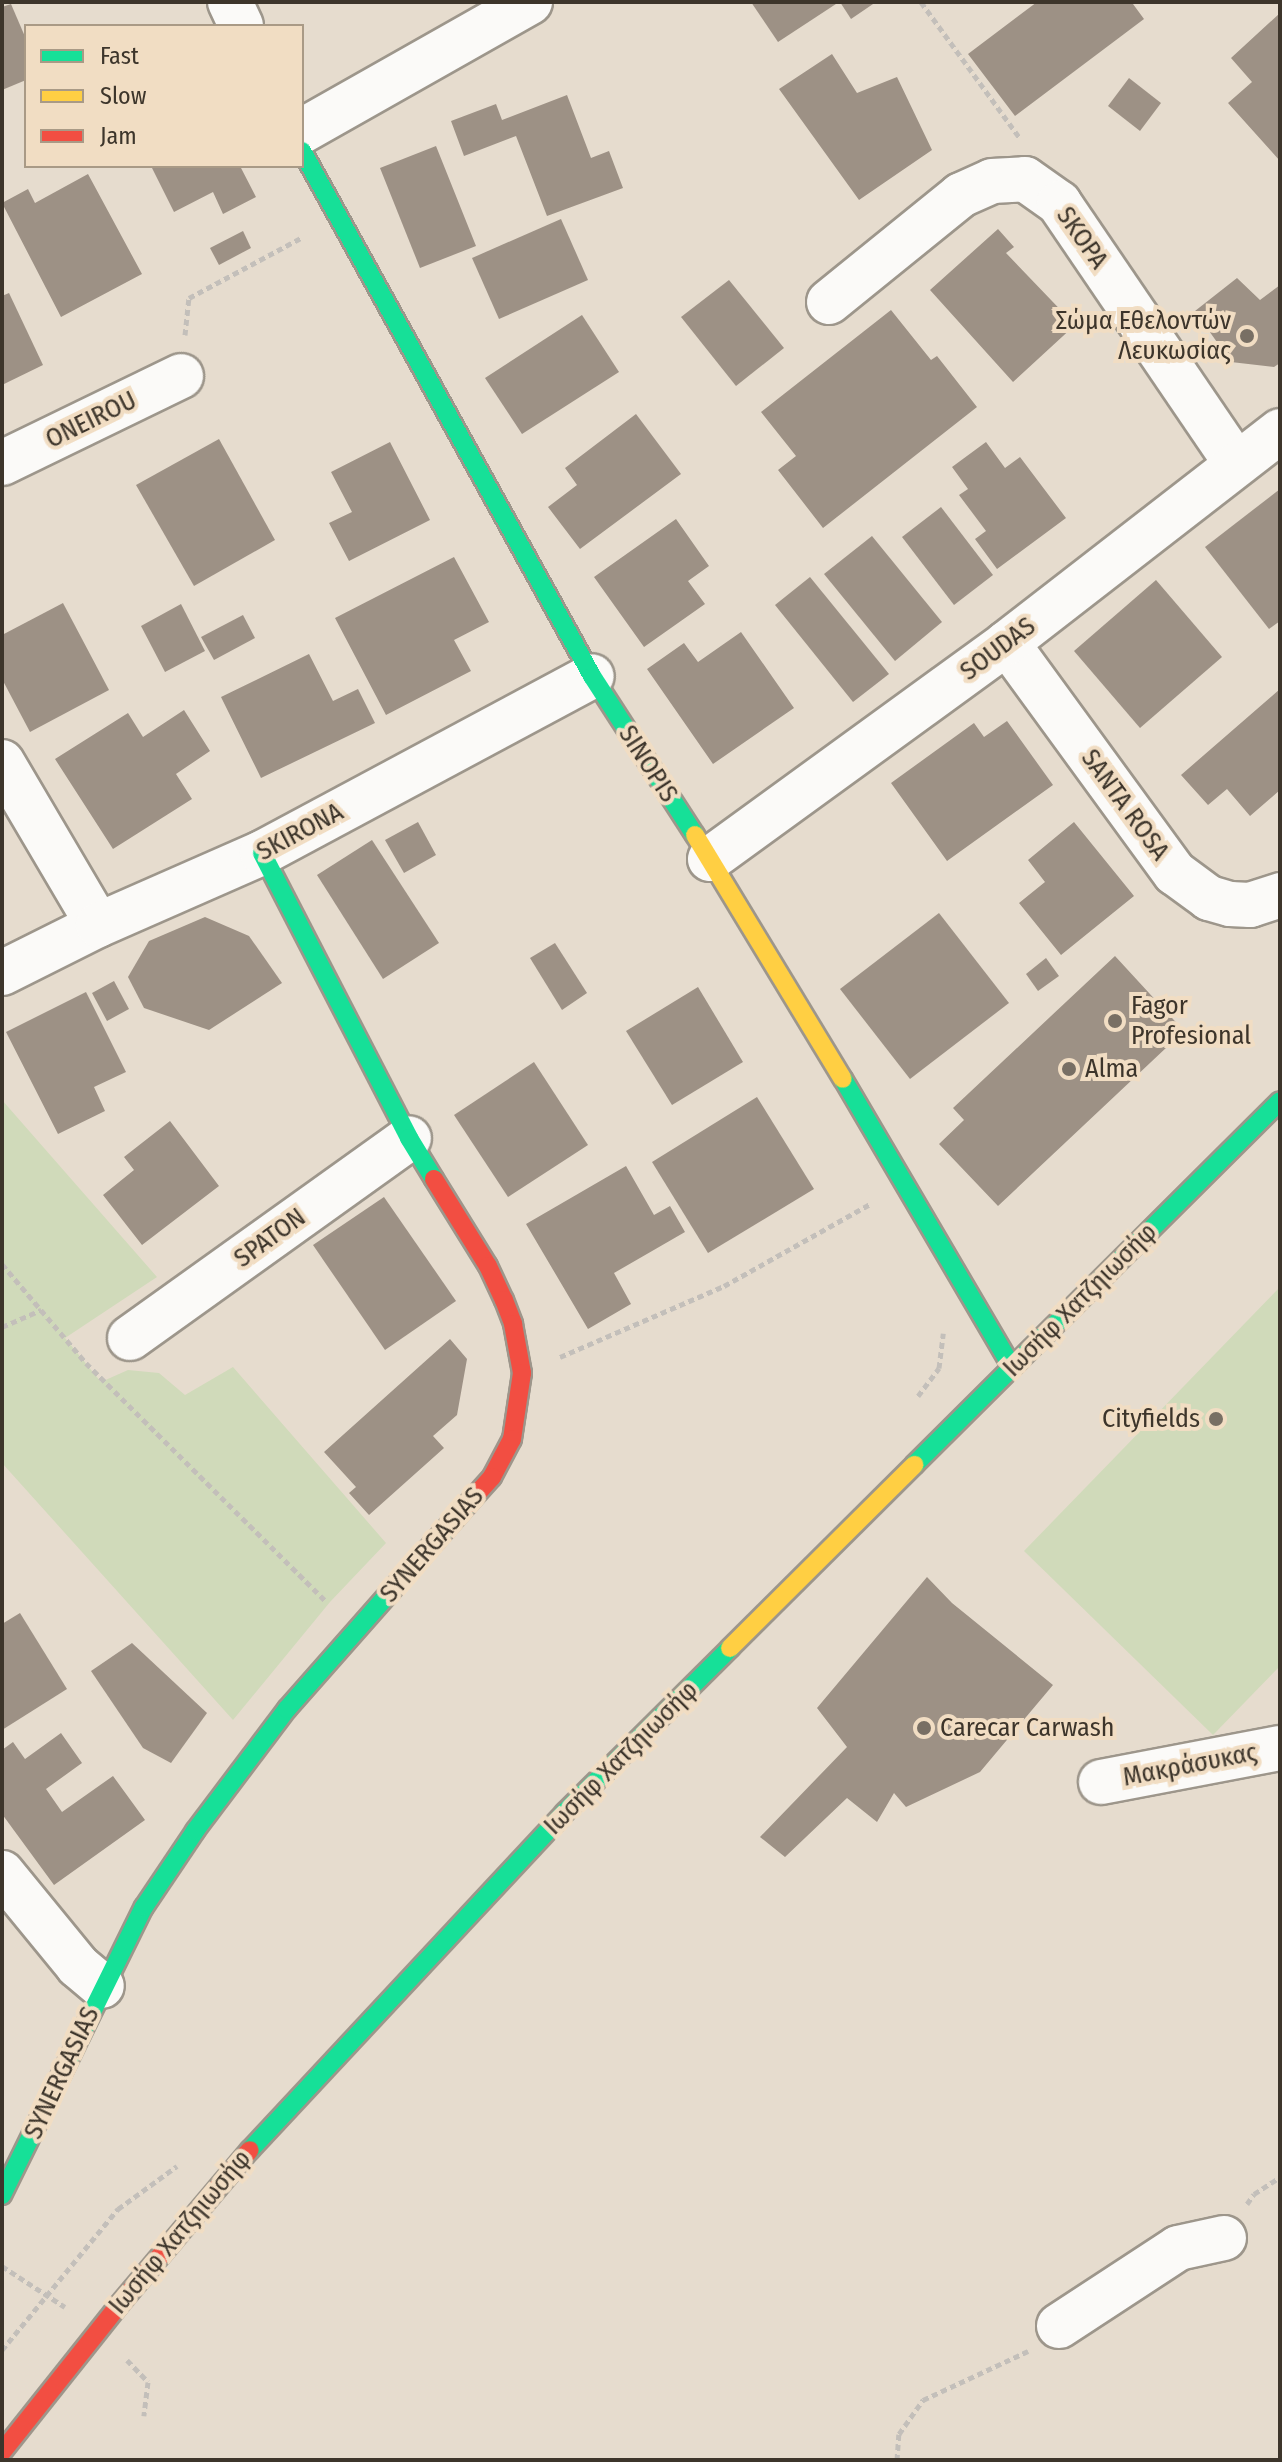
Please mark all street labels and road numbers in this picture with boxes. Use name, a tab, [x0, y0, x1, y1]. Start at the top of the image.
street label: SKOPA	[1050, 201, 1114, 275]
street label: ONEIROU	[41, 385, 141, 455]
street label: SOUDAS	[954, 611, 1042, 687]
street label: SINOPIS	[612, 720, 684, 808]
street label: SANTA ROSA	[1074, 743, 1176, 867]
street label: SKIRONA	[252, 796, 348, 868]
street label: SPATON	[228, 1202, 312, 1274]
street label: Ιωσήφ Χατζηιωσήφ	[997, 1217, 1163, 1383]
street label: SYNERGASIAS	[374, 1481, 490, 1609]
street label: Ιωσήφ Χατζηιωσήφ	[538, 1675, 704, 1841]
street label: Μακράσυκας	[1120, 1737, 1260, 1793]
street label: SYNERGASIAS	[18, 2002, 106, 2144]
street label: Ιωσήφ Χατζηιωσήφ	[102, 2144, 258, 2320]

